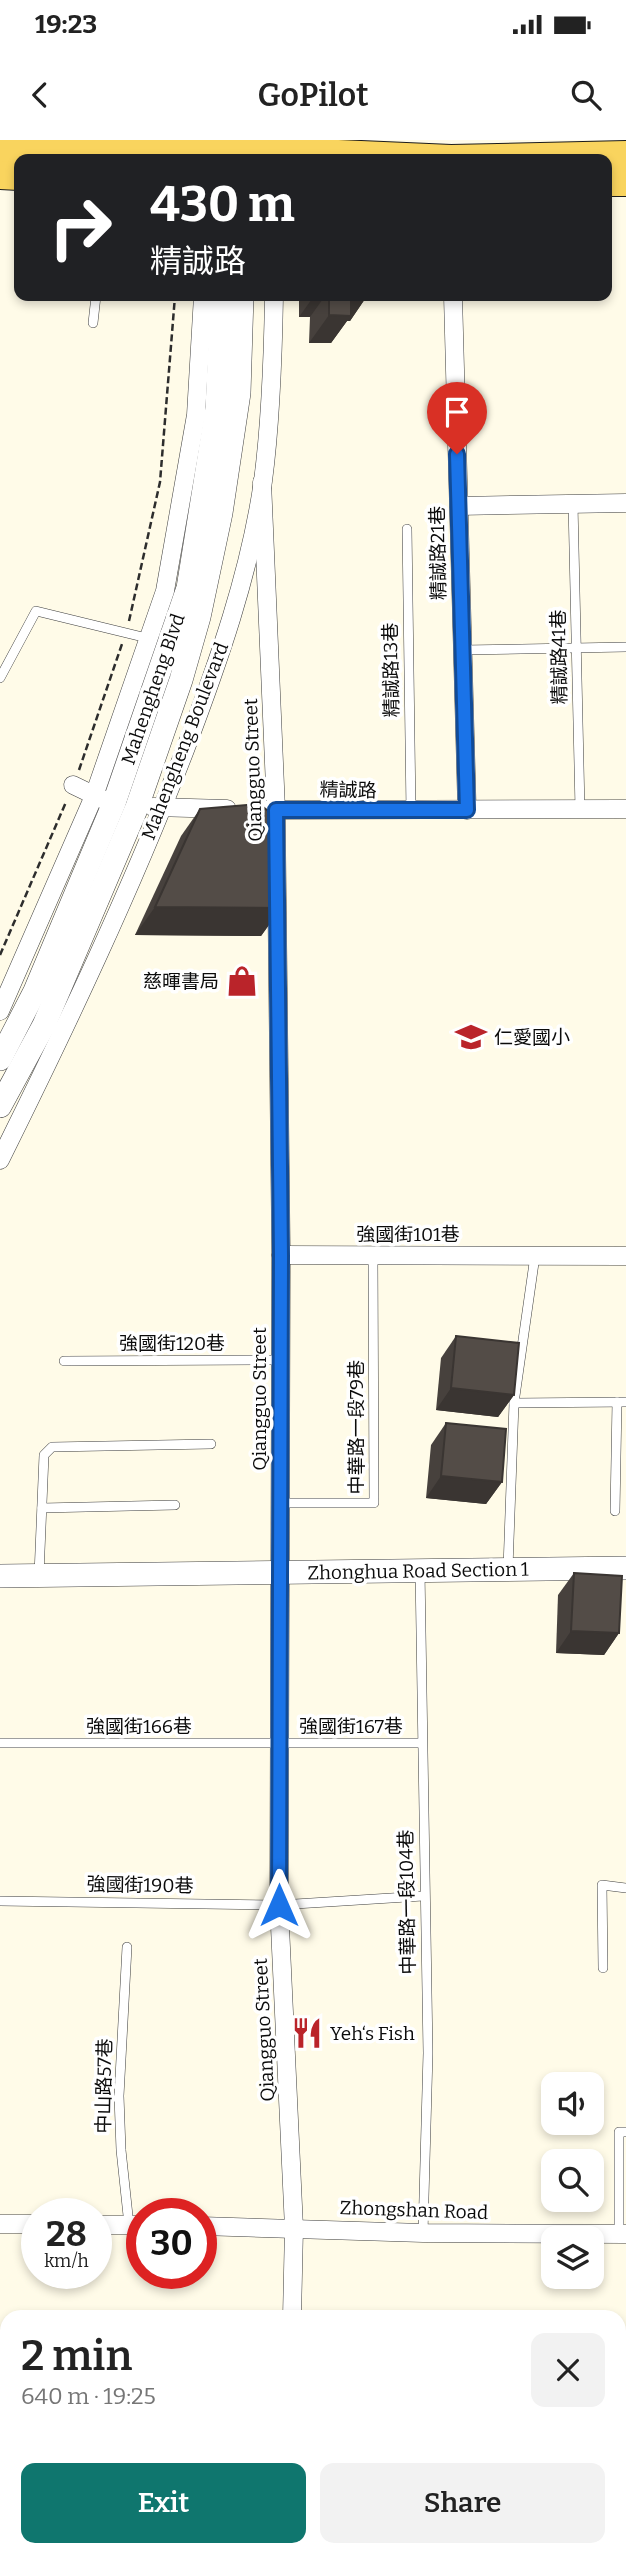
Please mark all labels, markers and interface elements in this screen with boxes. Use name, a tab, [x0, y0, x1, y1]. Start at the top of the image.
text: 19:23	[35, 9, 97, 40]
icon: back	[21, 76, 59, 114]
text: GoPilot	[257, 76, 369, 114]
icon: search	[567, 76, 605, 114]
text: 430 m	[150, 175, 295, 234]
icon: right	[35, 182, 126, 273]
text: 精誠路	[150, 242, 246, 280]
pin	[427, 382, 487, 454]
icon: arrive	[438, 393, 476, 431]
street label: 精誠路21巷	[426, 506, 450, 600]
street label: 精誠路41巷	[547, 609, 571, 705]
street label: Mahengheng Blvd	[116, 610, 190, 768]
street label: 精誠路13巷	[379, 623, 403, 717]
street label: Mahengheng Boulevard	[137, 639, 233, 843]
street label: Qiangguo Street	[239, 698, 267, 842]
street label: 精誠路	[319, 778, 377, 802]
shop icon: 慈暉書局	[225, 964, 259, 998]
place label: 慈暉書局	[143, 970, 219, 993]
school or university icon: 仁愛國小	[454, 1020, 488, 1054]
place label: 仁愛國小	[494, 1026, 570, 1049]
street label: 強國街101巷	[356, 1223, 460, 1246]
street label: Qiangguo Street	[248, 1327, 271, 1471]
street label: 強國街120巷	[119, 1332, 225, 1355]
street label: 中華路一段79巷	[345, 1360, 368, 1494]
street label: Zhonghua Road Section 1	[307, 1558, 529, 1584]
street label: 強國街166巷	[86, 1715, 192, 1738]
street label: 強國街167巷	[299, 1715, 403, 1738]
street label: 中華路一段104巷	[394, 1829, 420, 1975]
position arrow	[242, 1868, 316, 1942]
street label: 強國街190巷	[86, 1873, 194, 1897]
street label: Qiangguo Street	[249, 1958, 279, 2102]
restaurant icon: Yeh‘s Fish	[290, 2016, 324, 2050]
place label: Yeh‘s Fish	[330, 2022, 415, 2045]
street label: 中山路57巷	[92, 2038, 116, 2134]
map controls	[541, 2072, 604, 2289]
button: sound	[541, 2072, 604, 2135]
button: search	[541, 2149, 604, 2212]
street label: Zhongshan Road	[339, 2196, 489, 2224]
speed limit sign: 30	[126, 2198, 217, 2289]
text: 28	[46, 2213, 87, 2255]
button: layers	[541, 2226, 604, 2289]
text: km/h	[44, 2250, 89, 2272]
text: 2 min	[21, 2331, 132, 2381]
button: close	[531, 2333, 605, 2407]
text: 640 m · 19:25	[21, 2382, 156, 2410]
button: Exit	[21, 2463, 306, 2543]
button: Share	[320, 2463, 605, 2543]

